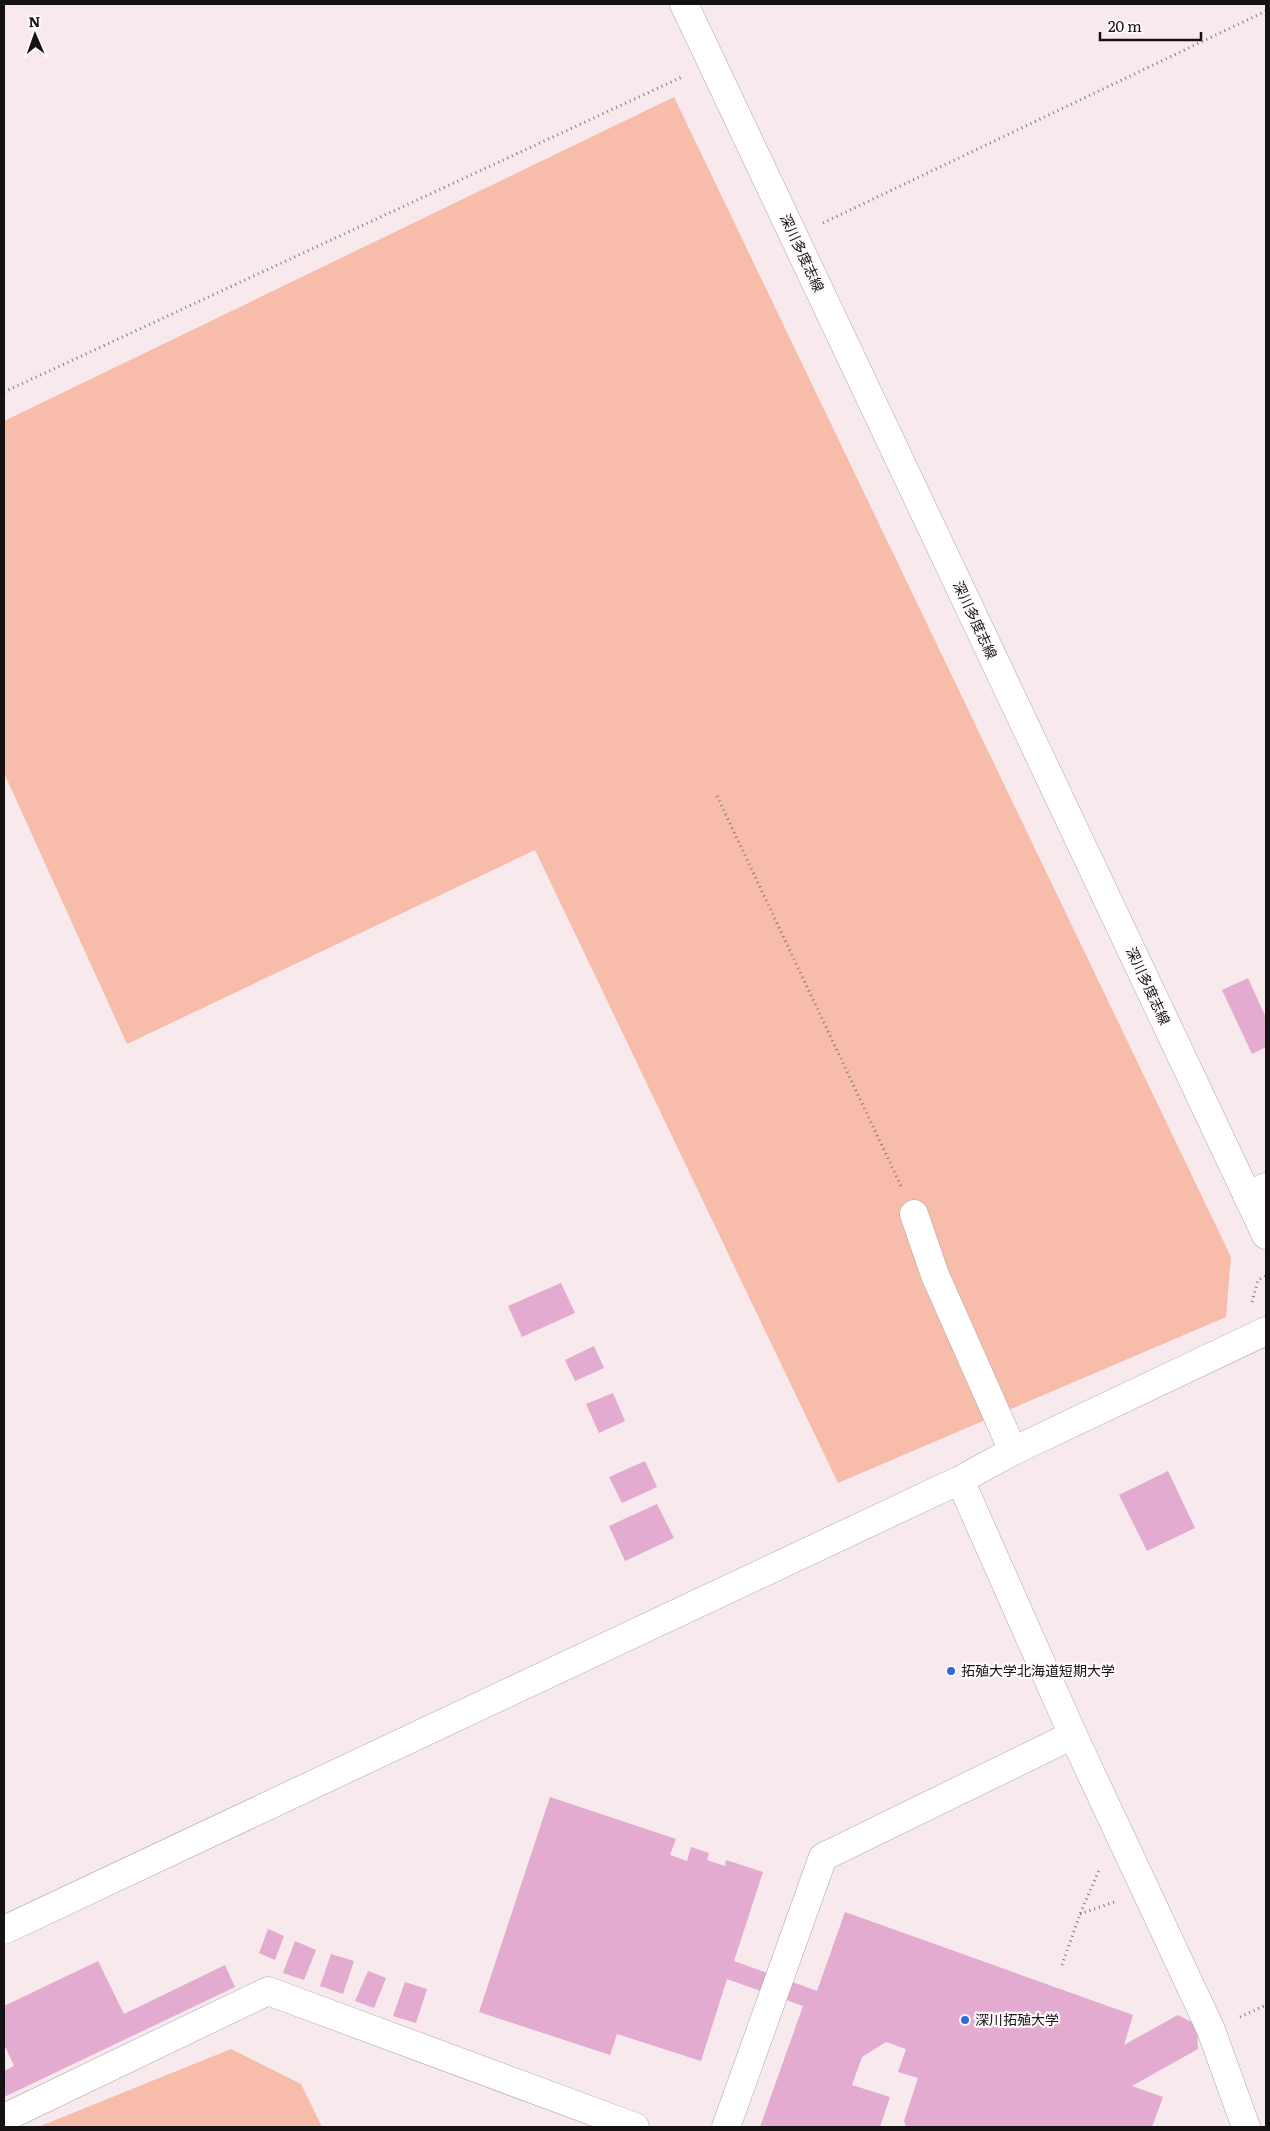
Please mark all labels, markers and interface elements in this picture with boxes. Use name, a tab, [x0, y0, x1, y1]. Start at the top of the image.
north arrow	[10, 10, 60, 60]
scale bar	[1100, 10, 1201, 42]
text: N	[28, 11, 41, 31]
text: 20 m	[1108, 14, 1142, 37]
street label: 深川多度志線	[776, 210, 830, 295]
street label: 深川多度志線	[949, 577, 1003, 662]
street label: 深川多度志線	[1122, 943, 1176, 1028]
place label: 拓殖大学北海道短期大学	[961, 1660, 1115, 1680]
marker: 拓殖大学北海道短期大学	[945, 1665, 957, 1677]
place label: 深川拓殖大学	[975, 2009, 1059, 2029]
marker: 深川拓殖大学	[959, 2014, 971, 2026]

